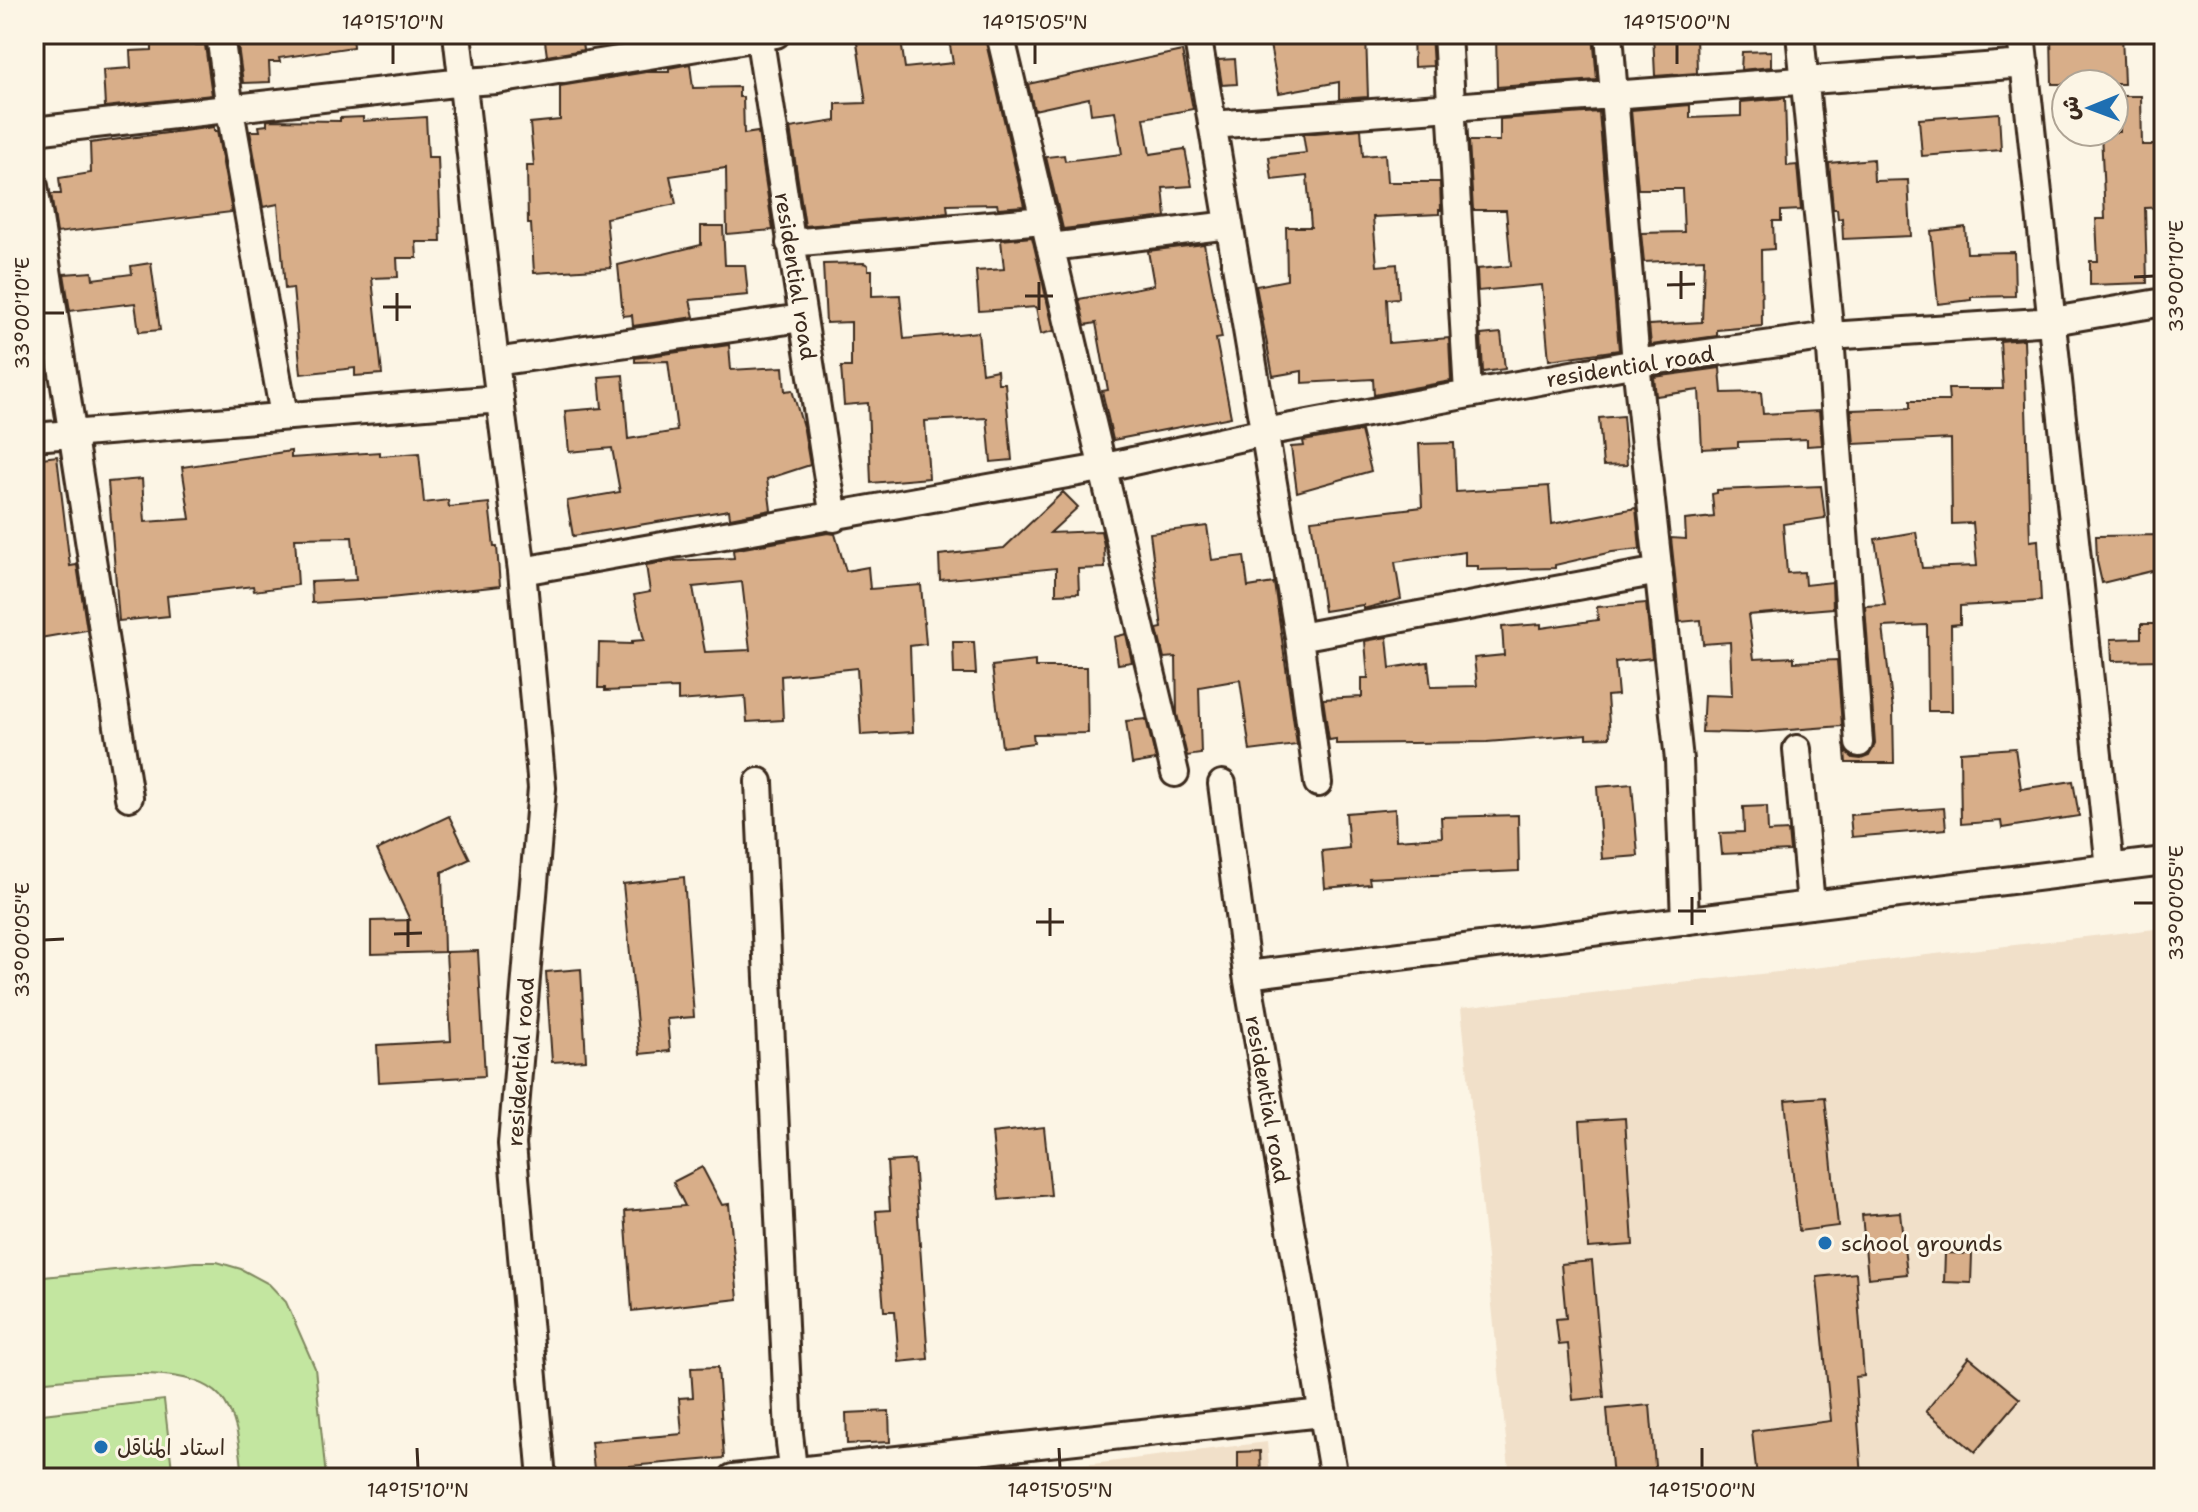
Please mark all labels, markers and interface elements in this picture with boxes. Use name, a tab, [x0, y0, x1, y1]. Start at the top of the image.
text: 14°15'10"N	[342, 9, 444, 35]
text: 14°15'05"N	[982, 9, 1088, 35]
text: 14°15'00"N	[1623, 9, 1731, 35]
north arrow	[2050, 68, 2130, 148]
text: ش	[2056, 96, 2085, 121]
street label: residential road	[768, 190, 823, 362]
text: 33°00'10"E	[2163, 220, 2189, 332]
text: 33°00'10"E	[9, 257, 35, 369]
street label: residential road	[1544, 339, 1716, 394]
text: 33°00'05"E	[2163, 845, 2189, 961]
text: 33°00'05"E	[9, 882, 35, 998]
street label: residential road	[500, 976, 541, 1148]
street label: residential road	[1238, 1013, 1297, 1185]
place label: school grounds	[1841, 1229, 2003, 1258]
marker: school grounds	[1816, 1234, 1834, 1252]
place label: استاد المناقل	[117, 1433, 225, 1462]
marker: استاد المناقل	[92, 1438, 110, 1456]
text: 14°15'10"N	[367, 1477, 469, 1503]
text: 14°15'05"N	[1007, 1477, 1113, 1503]
text: 14°15'00"N	[1648, 1477, 1756, 1503]

